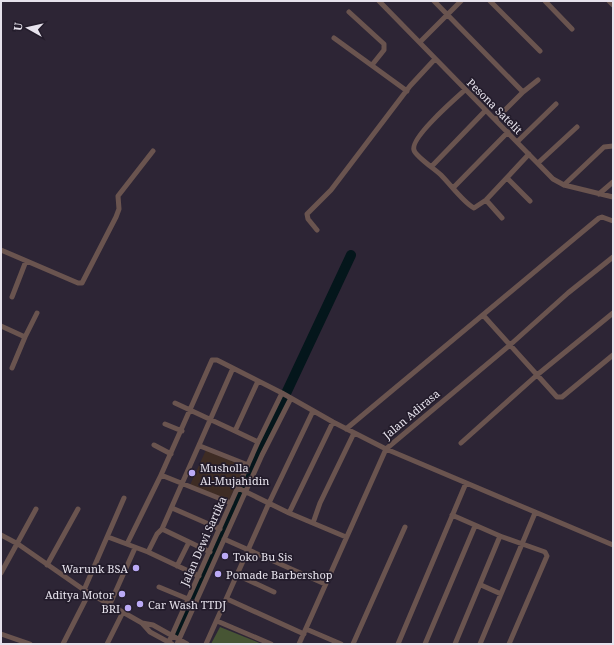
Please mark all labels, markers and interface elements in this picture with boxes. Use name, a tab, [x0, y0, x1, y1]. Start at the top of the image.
north arrow	[8, 8, 48, 48]
text: U	[10, 21, 26, 32]
street label: Pesona Satelit	[464, 75, 526, 137]
street label: Jalan Adirasa	[379, 386, 443, 443]
place label: Musholla Al-Mujahidin	[200, 460, 269, 488]
marker: Musholla Al-Mujahidin	[187, 468, 197, 478]
street label: Jalan Dewi Sartika	[176, 494, 230, 589]
place label: Toko Bu Sis	[233, 549, 293, 564]
marker: Toko Bu Sis	[220, 551, 230, 561]
place label: Warunk BSA	[62, 561, 128, 576]
marker: Warunk BSA	[131, 563, 141, 573]
place label: Pomade Barbershop	[226, 567, 333, 582]
marker: Pomade Barbershop	[213, 569, 223, 579]
place label: Aditya Motor	[45, 587, 115, 602]
marker: Aditya Motor	[117, 589, 127, 599]
place label: Car Wash TTDJ	[148, 597, 226, 612]
marker: Car Wash TTDJ	[135, 599, 145, 609]
place label: BRI	[102, 601, 120, 616]
marker: BRI	[123, 603, 133, 613]

